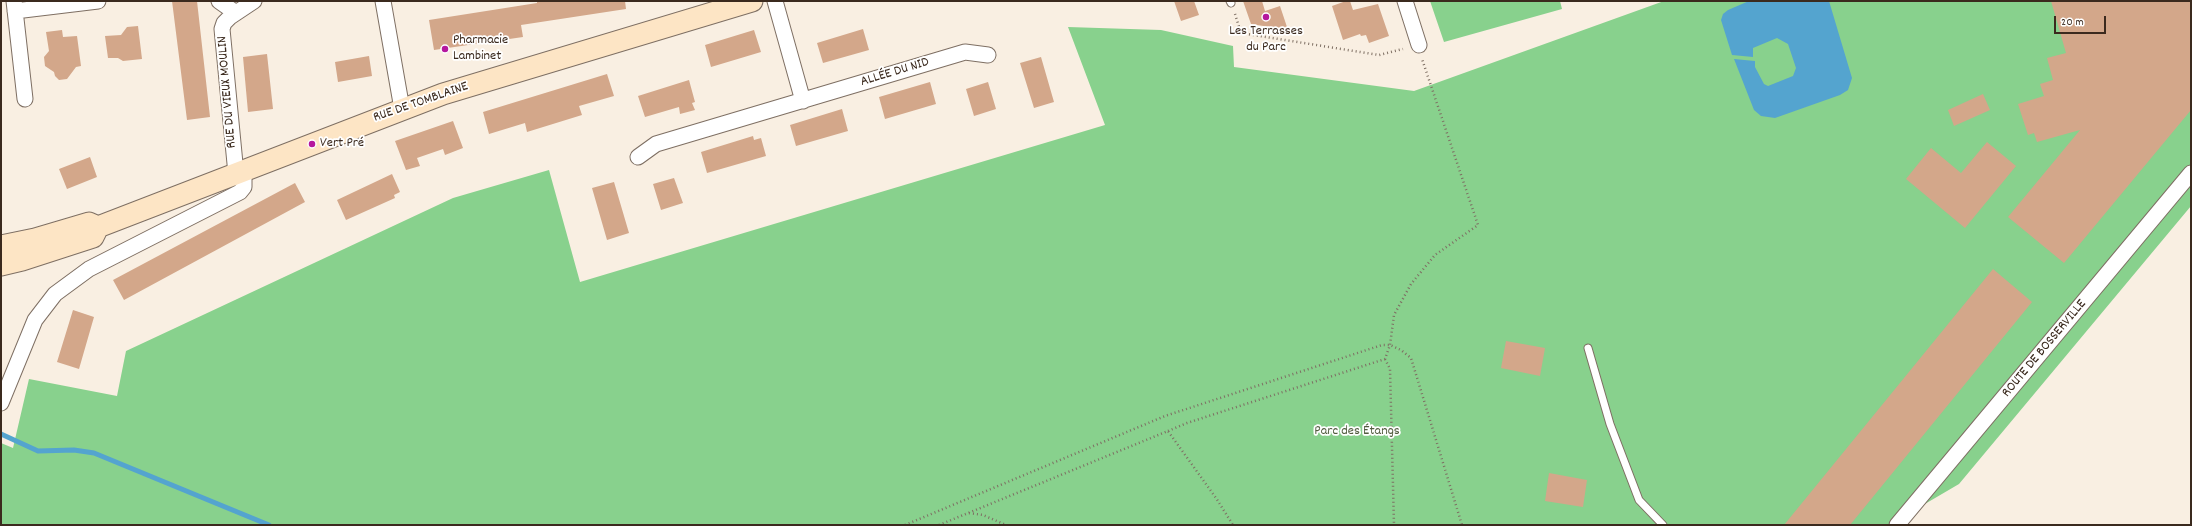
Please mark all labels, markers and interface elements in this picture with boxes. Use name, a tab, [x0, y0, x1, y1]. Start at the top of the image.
scale bar	[2056, 8, 2108, 34]
marker: Les Terrasses du Parc	[1261, 12, 1271, 22]
text: 20 m	[2061, 14, 2084, 31]
place label: Les Terrasses du Parc	[1229, 24, 1303, 56]
place label: Pharmacie Lambinet	[453, 33, 508, 66]
street label: RUE DU VIEUX MOULIN	[215, 35, 241, 149]
marker: Pharmacie Lambinet	[440, 44, 450, 54]
street label: ALLÉE DU NID	[859, 55, 931, 91]
street label: RUE DE TOMBLAINE	[371, 79, 471, 127]
place label: Vert Pré	[320, 136, 364, 152]
marker: Vert Pré	[307, 139, 317, 149]
street label: ROUTE DE BOSSERVILLE	[1999, 297, 2091, 401]
park label: Parc des Étangs	[1314, 424, 1400, 440]

